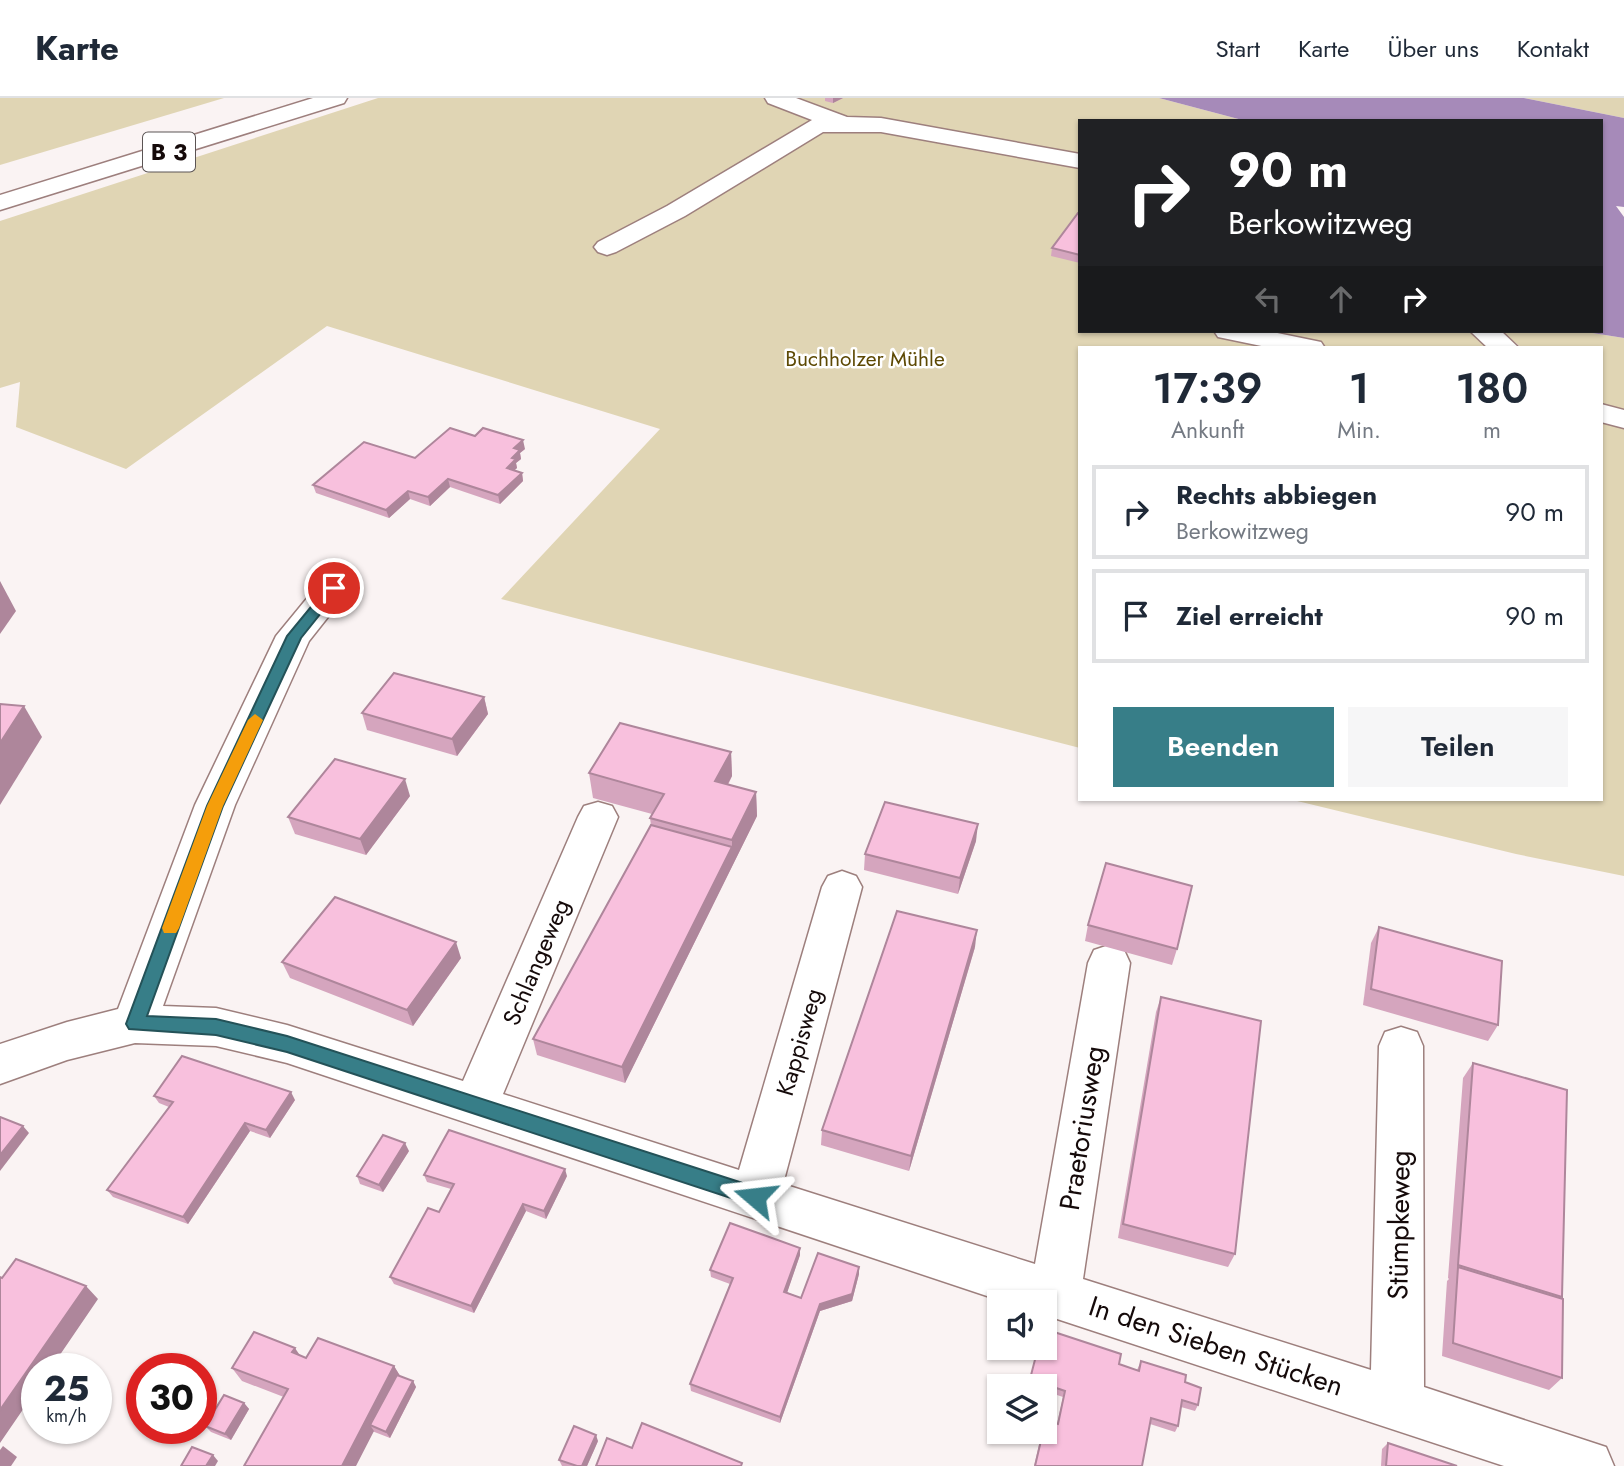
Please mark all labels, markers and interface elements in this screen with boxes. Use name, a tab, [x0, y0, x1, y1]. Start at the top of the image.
text: Karte	[35, 25, 119, 72]
text: Start	[1216, 31, 1260, 66]
text: Karte	[1298, 31, 1349, 66]
text: Über uns	[1387, 31, 1479, 66]
text: Kontakt	[1517, 31, 1589, 66]
road number: B 3	[143, 132, 195, 172]
text: 90 m	[1228, 135, 1348, 205]
icon: right	[1113, 147, 1204, 238]
text: Berkowitzweg	[1228, 200, 1413, 246]
icon: left	[1249, 280, 1287, 318]
icon: ahead	[1322, 280, 1360, 318]
icon: right	[1395, 280, 1433, 318]
park label: Buchholzer Mühle	[785, 344, 945, 374]
text: 17:39	[1153, 358, 1263, 419]
text: 1	[1349, 358, 1369, 419]
text: 180	[1455, 358, 1528, 419]
text: Ankunft	[1171, 413, 1244, 447]
text: Min.	[1337, 413, 1381, 447]
text: m	[1483, 413, 1501, 447]
text: Rechts abbiegen	[1176, 476, 1377, 514]
icon: right	[1117, 493, 1155, 531]
text: 90 m	[1505, 493, 1564, 531]
text: Berkowitzweg	[1176, 514, 1309, 548]
pin	[304, 558, 364, 618]
icon: arrive	[315, 569, 353, 607]
icon: arrive	[1117, 597, 1155, 635]
text: Ziel erreicht	[1176, 597, 1323, 635]
text: 90 m	[1505, 597, 1564, 635]
button: Beenden	[1113, 707, 1334, 787]
button: Teilen	[1348, 707, 1568, 787]
street label: Schlangeweg	[494, 893, 578, 1031]
street label: Kappisweg	[767, 984, 831, 1100]
street label: Praetoriusweg	[1049, 1043, 1115, 1213]
street label: Stümpkeweg	[1377, 1150, 1421, 1300]
position arrow	[718, 1160, 792, 1234]
street label: In den Sieben Stücken	[1084, 1286, 1348, 1406]
map controls	[987, 1290, 1057, 1444]
button: sound	[987, 1290, 1057, 1360]
speed limit sign: 30	[126, 1353, 217, 1444]
text: 25	[44, 1364, 89, 1414]
button: layers	[987, 1374, 1057, 1444]
text: km/h	[46, 1403, 87, 1429]

